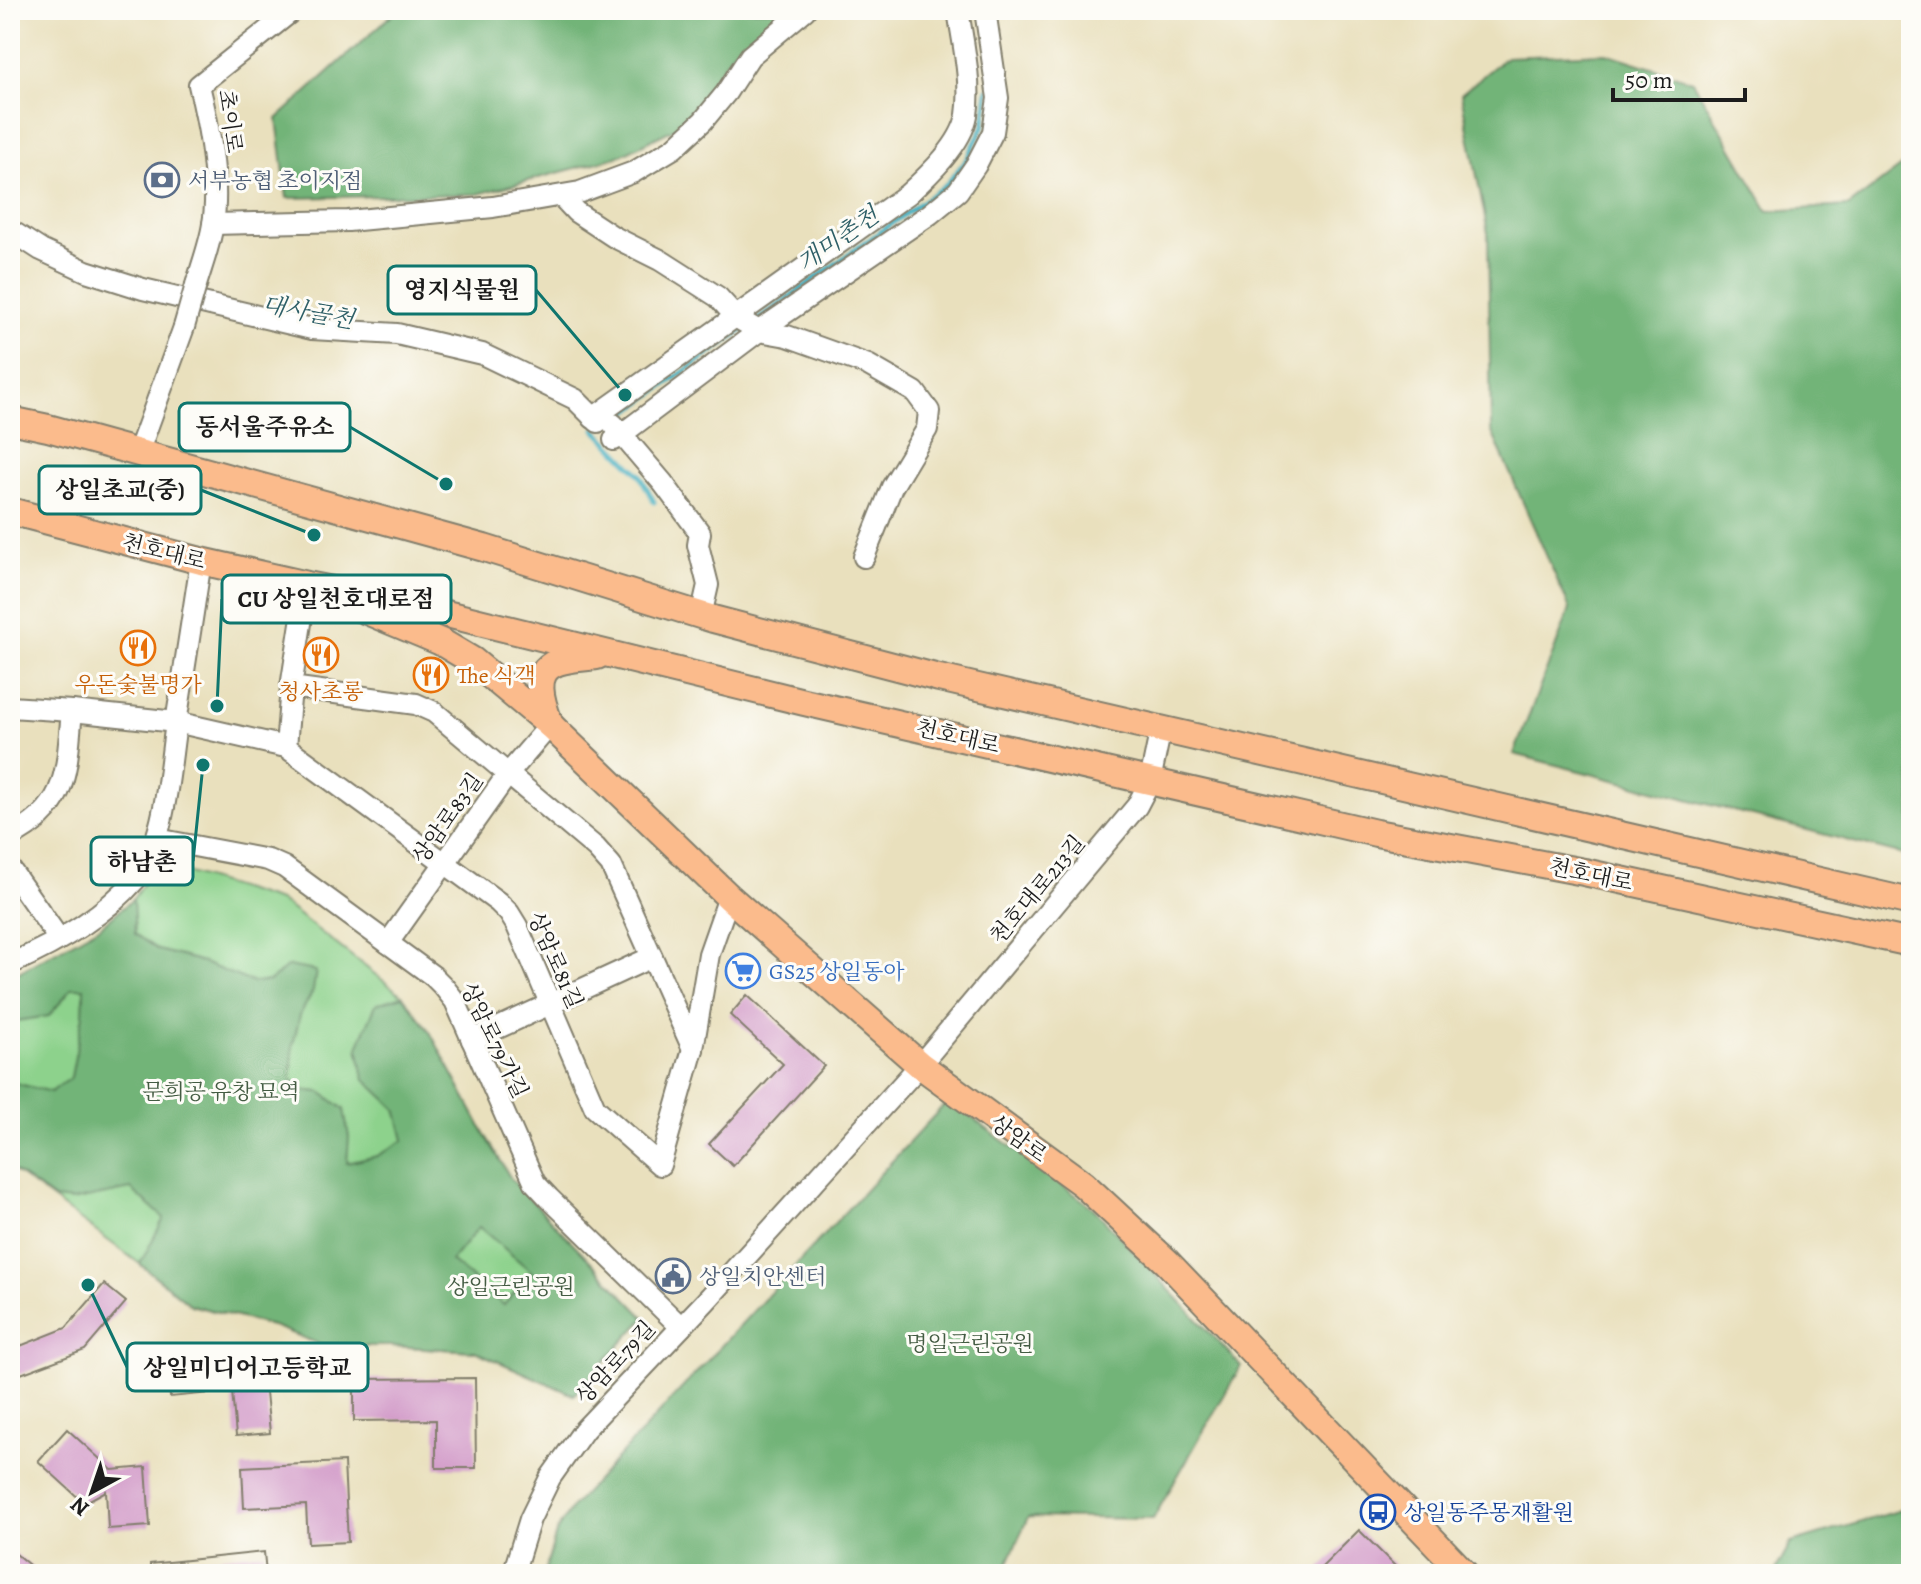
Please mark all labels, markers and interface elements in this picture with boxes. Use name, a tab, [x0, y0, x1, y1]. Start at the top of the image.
scale bar	[1613, 52, 1745, 102]
text: 50 m	[1625, 64, 1673, 96]
street label: 초이로	[211, 87, 249, 155]
bank icon: 서부농협 초이지점	[143, 161, 181, 199]
place label: 서부농협 초이지점	[188, 166, 362, 196]
water label: 개미촌천	[791, 198, 887, 279]
callout: 영지식물원	[388, 266, 536, 314]
text: 영지식물원	[404, 274, 520, 306]
water label: 대사골천	[260, 288, 358, 336]
callout: 동서울주유소	[179, 403, 350, 451]
text: 동서울주유소	[195, 411, 335, 443]
callout: 상일초교(중)	[39, 466, 201, 514]
text: 상일초교(중)	[55, 474, 185, 506]
street label: 천호대로	[119, 527, 209, 577]
callout: CU 상일천호대로점	[222, 575, 451, 623]
text: CU 상일천호대로점	[237, 583, 435, 615]
restaurant icon: 우돈숯불명가	[119, 629, 157, 667]
restaurant icon: 청사초롱	[302, 636, 340, 674]
restaurant icon: The 식객	[412, 656, 450, 694]
place label: The 식객	[457, 661, 536, 691]
place label: 우돈숯불명가	[74, 670, 203, 700]
place label: 청사초롱	[278, 677, 364, 707]
street label: 천호대로	[913, 713, 1003, 761]
street label: 상암로83길	[405, 767, 490, 870]
street label: 천호대로213길	[983, 829, 1092, 950]
callout: 하남촌	[91, 837, 193, 885]
text: 하남촌	[107, 846, 177, 878]
street label: 천호대로	[1546, 851, 1635, 898]
street label: 상암로81길	[520, 907, 590, 1014]
supermarket icon: GS25 상일동아	[724, 952, 762, 990]
place label: GS25 상일동아	[769, 957, 905, 987]
street label: 상암로79가길	[453, 977, 535, 1103]
park label: 문희공 유창 묘역	[142, 1077, 300, 1107]
street label: 상암로	[984, 1108, 1053, 1170]
public building icon: 상일치안센터	[654, 1257, 692, 1295]
place label: 상일치안센터	[699, 1262, 827, 1292]
park label: 상일근린공원	[447, 1272, 575, 1302]
street label: 상암로79길	[569, 1314, 662, 1411]
park label: 명일근린공원	[906, 1329, 1034, 1359]
callout: 상일미디어고등학교	[127, 1343, 368, 1391]
text: 상일미디어고등학교	[143, 1352, 351, 1384]
north arrow	[52, 1452, 132, 1532]
text: N	[64, 1490, 96, 1523]
bus stop icon: 상일동주몽재활원	[1359, 1493, 1397, 1531]
place label: 상일동주몽재활원	[1404, 1498, 1574, 1528]

